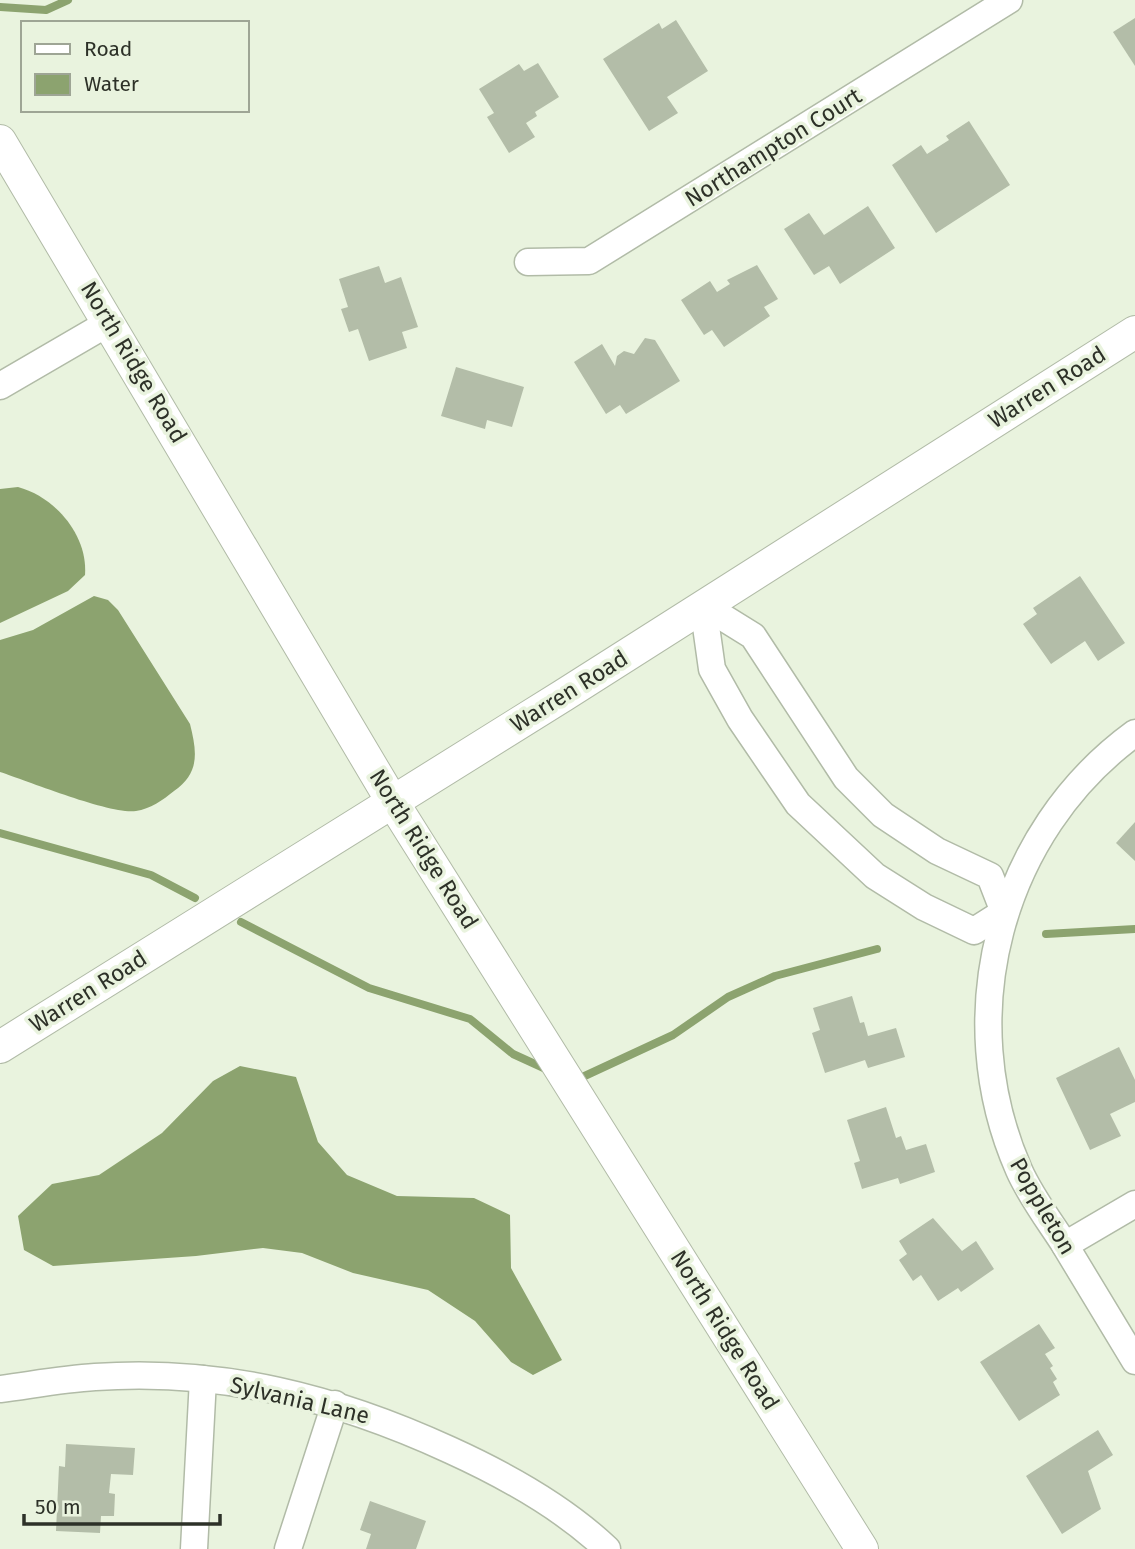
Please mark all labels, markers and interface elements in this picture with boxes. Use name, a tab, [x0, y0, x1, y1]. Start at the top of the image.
legend	[21, 21, 248, 112]
text: Road	[84, 36, 132, 62]
text: Water	[84, 71, 139, 97]
street label: Northampton Court	[679, 81, 867, 213]
street label: North Ridge Road	[75, 276, 193, 448]
street label: Warren Road	[983, 340, 1111, 434]
street label: Warren Road	[505, 644, 633, 738]
street label: North Ridge Road	[364, 764, 484, 934]
street label: Warren Road	[24, 944, 152, 1038]
street label: Poppleton	[1004, 1152, 1082, 1260]
street label: North Ridge Road	[665, 1245, 785, 1415]
street label: Sylvania Lane	[228, 1370, 372, 1430]
scale bar	[24, 1482, 220, 1526]
text: 50 m	[35, 1494, 81, 1520]

